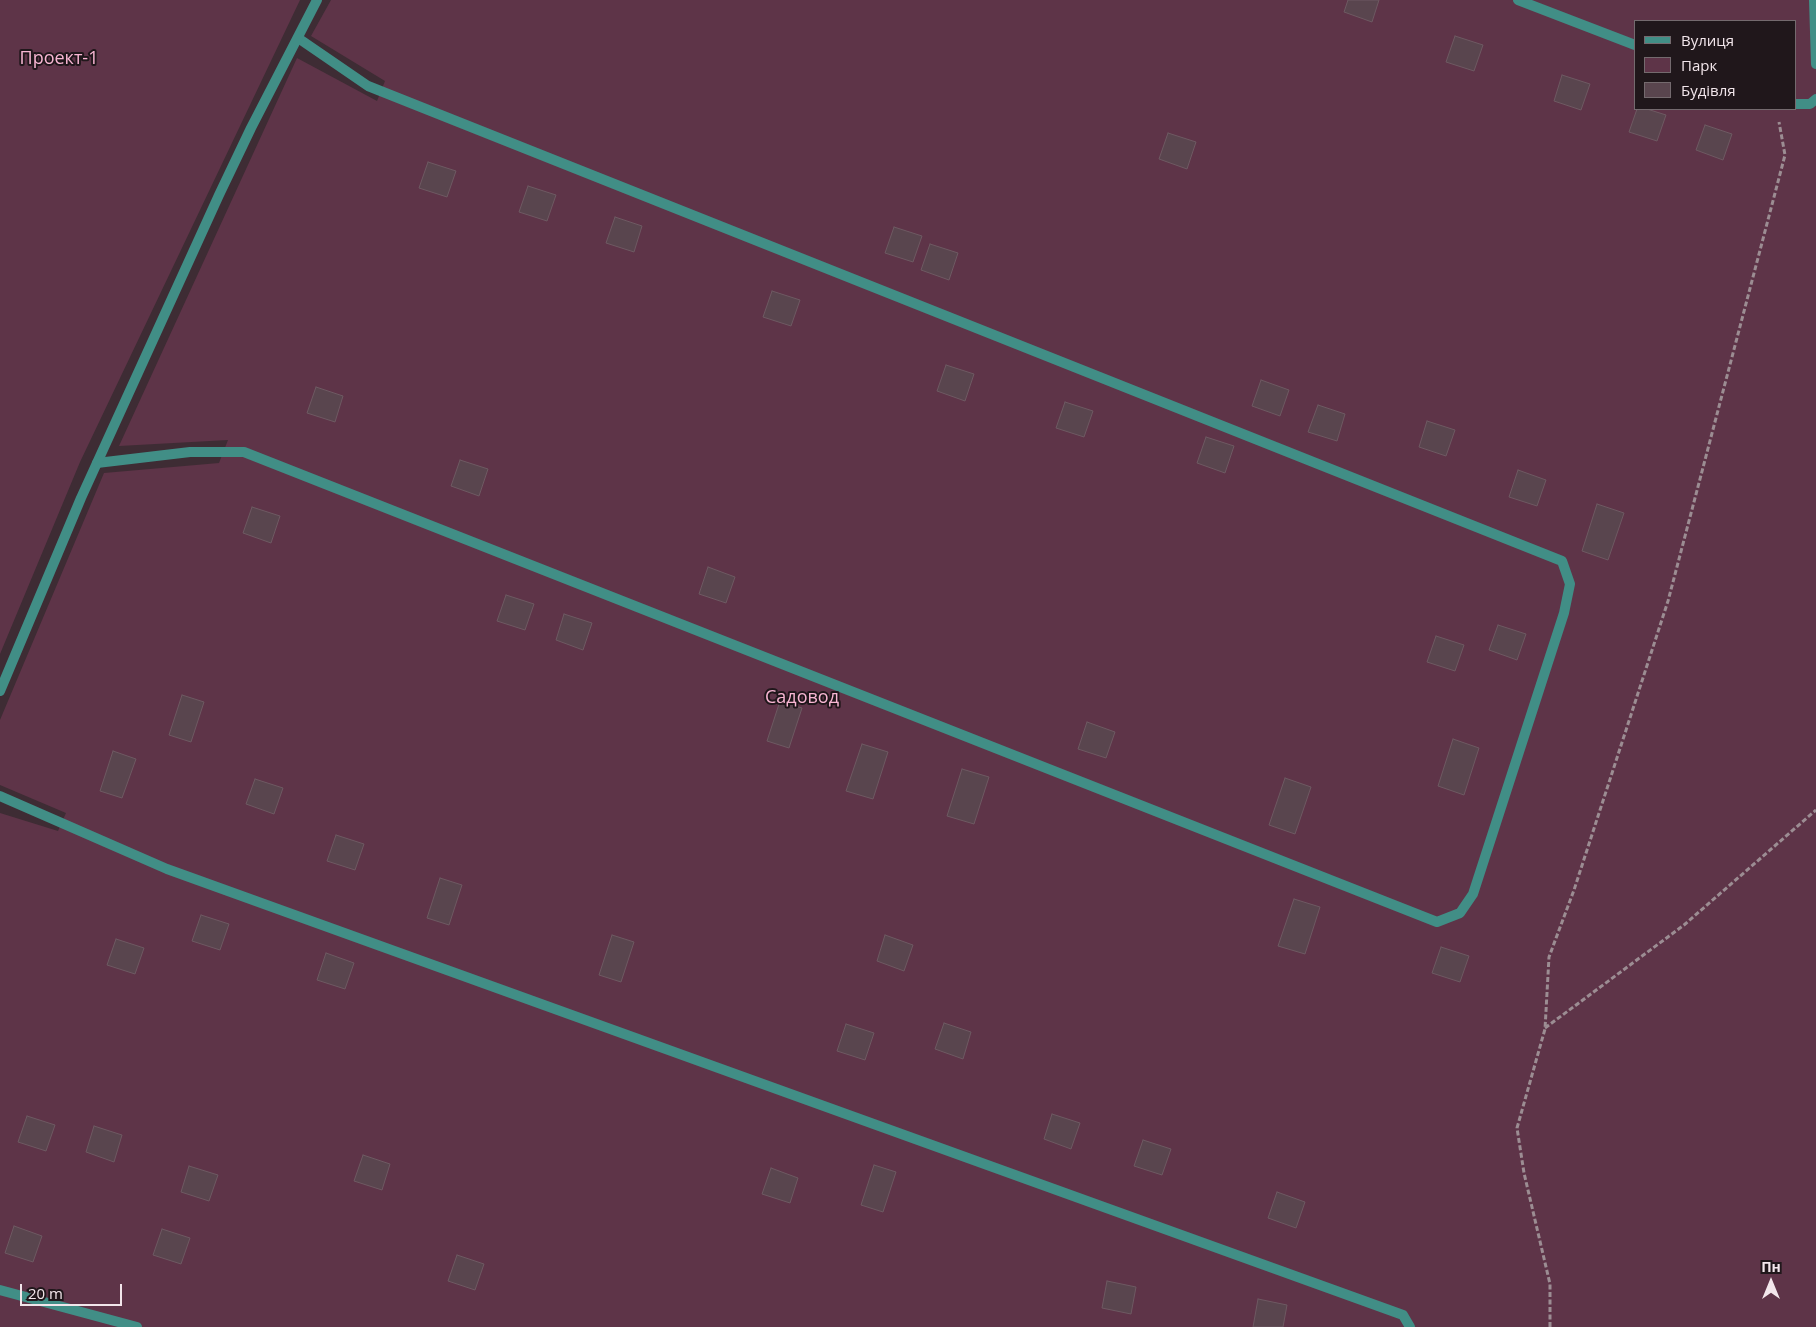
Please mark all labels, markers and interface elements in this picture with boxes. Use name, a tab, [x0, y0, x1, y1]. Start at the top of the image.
legend	[1634, 20, 1796, 110]
text: Вулиця	[1681, 30, 1734, 50]
park label: Проект-1	[20, 48, 98, 70]
text: Парк	[1681, 55, 1717, 75]
text: Будівля	[1681, 80, 1736, 100]
park label: Садовод	[765, 687, 839, 709]
north arrow	[1746, 1257, 1796, 1307]
text: Пн	[1761, 1257, 1781, 1276]
scale bar	[22, 1274, 125, 1306]
text: 20 m	[28, 1283, 63, 1303]

